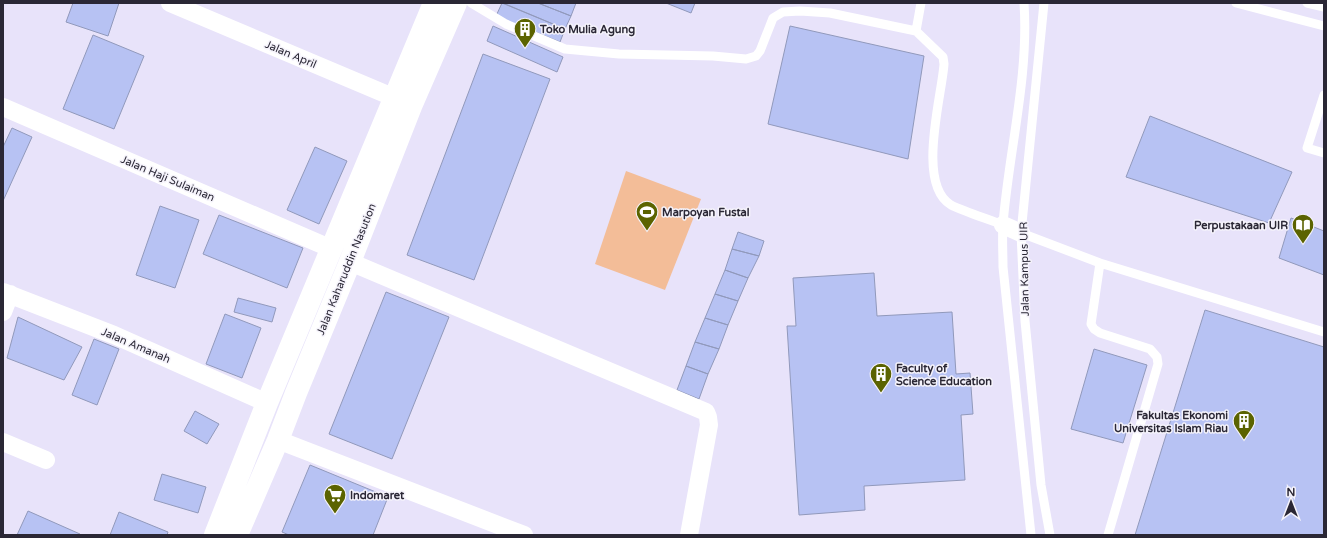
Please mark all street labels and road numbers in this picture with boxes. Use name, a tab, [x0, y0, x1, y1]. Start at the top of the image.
street label: Jalan April	[263, 38, 318, 71]
street label: Jalan Haji Sulaiman	[119, 153, 217, 204]
street label: Jalan Kaharuddin Nasution	[314, 202, 379, 337]
street label: Jalan Kampus UIR	[1017, 221, 1032, 316]
street label: Jalan Amanah	[99, 325, 172, 366]

